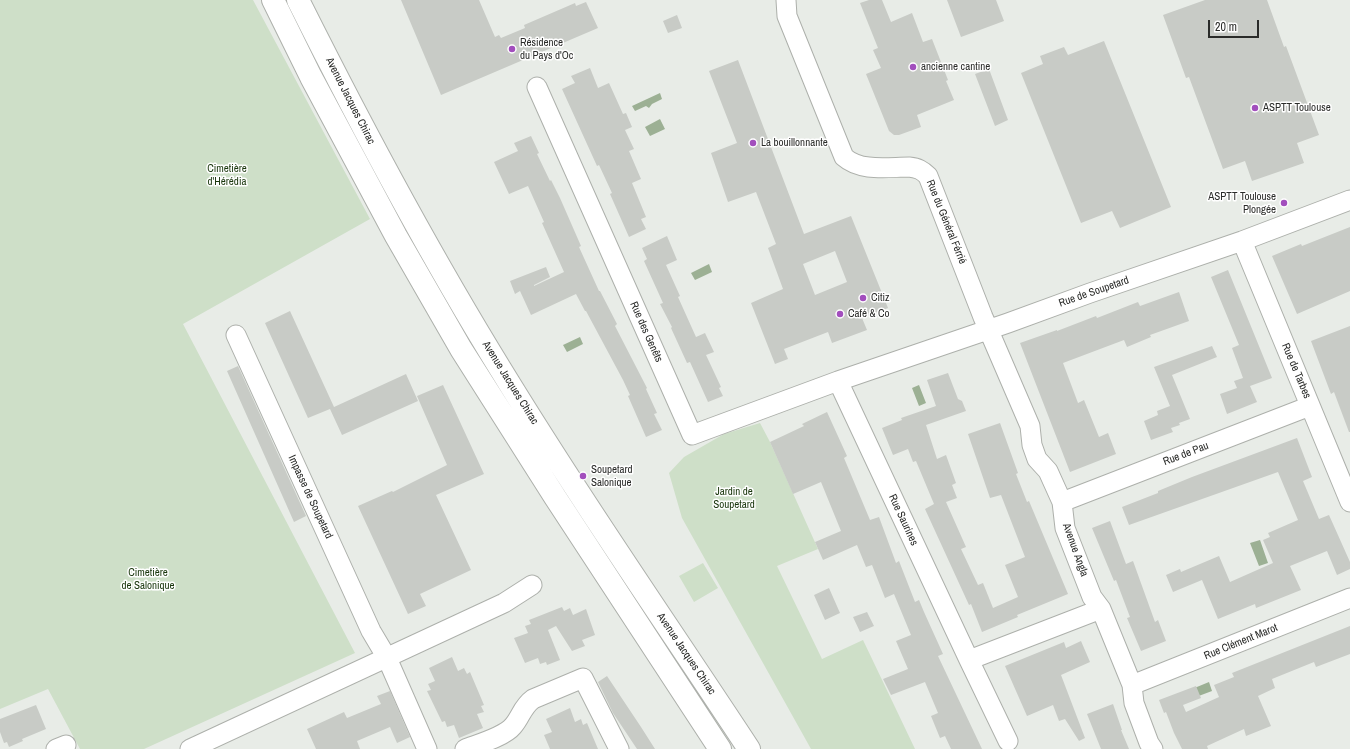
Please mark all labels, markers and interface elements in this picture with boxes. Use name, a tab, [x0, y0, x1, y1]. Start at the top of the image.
scale bar	[1210, 12, 1261, 38]
text: 20 m	[1215, 19, 1237, 35]
place label: Résidence du Pays d'Oc	[520, 36, 573, 62]
marker: Résidence du Pays d'Oc	[507, 44, 517, 54]
street label: Avenue Jacques Chirac	[322, 55, 378, 147]
place label: ancienne cantine	[921, 60, 990, 74]
marker: ancienne cantine	[908, 62, 918, 72]
place label: ASPTT Toulouse	[1263, 101, 1331, 115]
marker: ASPTT Toulouse	[1250, 103, 1260, 113]
place label: La bouillonnante	[761, 136, 828, 150]
marker: La bouillonnante	[748, 138, 758, 148]
park label: Cimetière d'Hérédia	[207, 162, 247, 188]
street label: Rue du Général Férrié	[923, 178, 969, 266]
place label: ASPTT Toulouse Plongée	[1208, 190, 1276, 216]
marker: ASPTT Toulouse Plongée	[1279, 198, 1289, 208]
street label: Rue de Soupetard	[1057, 274, 1131, 310]
place label: Citiz	[871, 291, 890, 305]
marker: Citiz	[858, 293, 868, 303]
street label: Rue des Genêts	[627, 300, 665, 364]
place label: Café & Co	[848, 307, 890, 321]
marker: Café & Co	[835, 309, 845, 319]
street label: Avenue Jacques Chirac	[479, 339, 541, 427]
street label: Rue de Tarbes	[1278, 341, 1314, 401]
street label: Rue de Pau	[1161, 439, 1211, 469]
street label: Impasse de Soupetard	[285, 453, 335, 541]
place label: Soupetard Salonique	[591, 463, 633, 489]
marker: Soupetard Salonique	[578, 471, 588, 481]
park label: Jardin de Soupetard	[713, 485, 755, 511]
street label: Rue Saurines	[885, 492, 921, 548]
street label: Avenue Angla	[1059, 521, 1091, 579]
park label: Cimetière de Salonique	[121, 566, 175, 592]
street label: Avenue Jacques Chirac	[654, 611, 718, 697]
street label: Rue Clément Marot	[1202, 621, 1280, 663]

